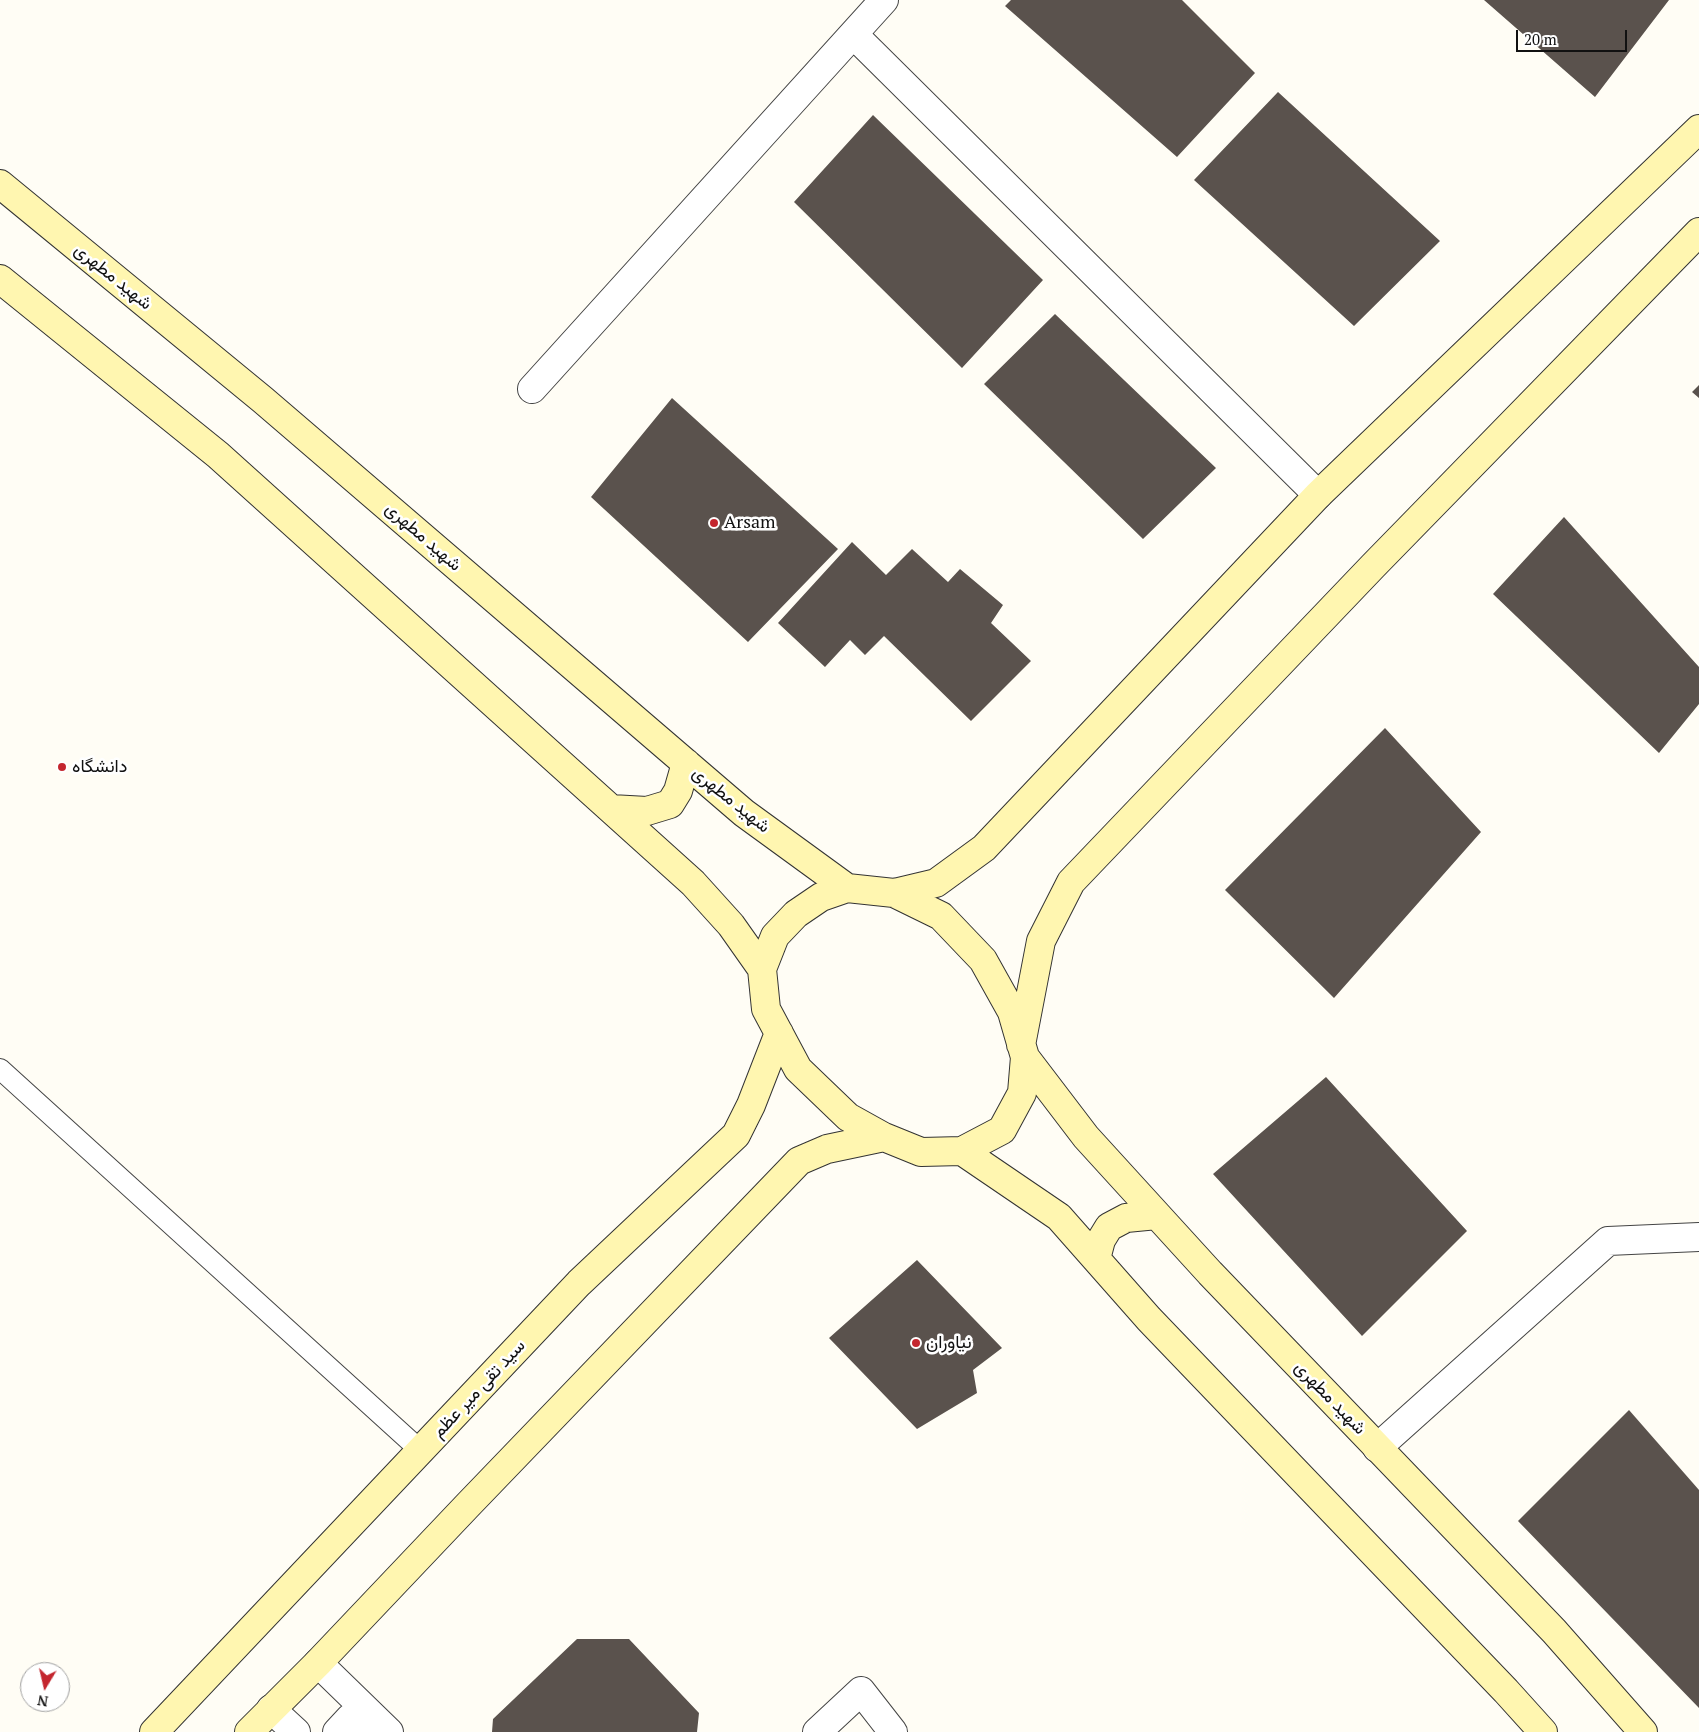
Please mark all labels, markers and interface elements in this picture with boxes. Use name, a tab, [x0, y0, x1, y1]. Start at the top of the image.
scale bar	[1519, 20, 1630, 52]
text: 20 m	[1524, 29, 1557, 49]
street label: شهید مطهری	[70, 239, 156, 315]
street label: شهید مطهری	[380, 498, 466, 576]
place label: Arsam	[724, 512, 776, 534]
marker: Arsam	[708, 517, 720, 529]
place label: دانشگاه	[72, 756, 127, 778]
marker: دانشگاه	[56, 761, 68, 773]
street label: شهید مطهری	[688, 762, 774, 838]
place label: نیاوران	[926, 1332, 972, 1354]
street label: سید تقی میر عظم	[428, 1335, 530, 1443]
marker: نیاوران	[910, 1337, 922, 1349]
street label: شهید مطهری	[1290, 1357, 1370, 1439]
north arrow	[20, 1662, 70, 1712]
text: N	[36, 1691, 49, 1712]

